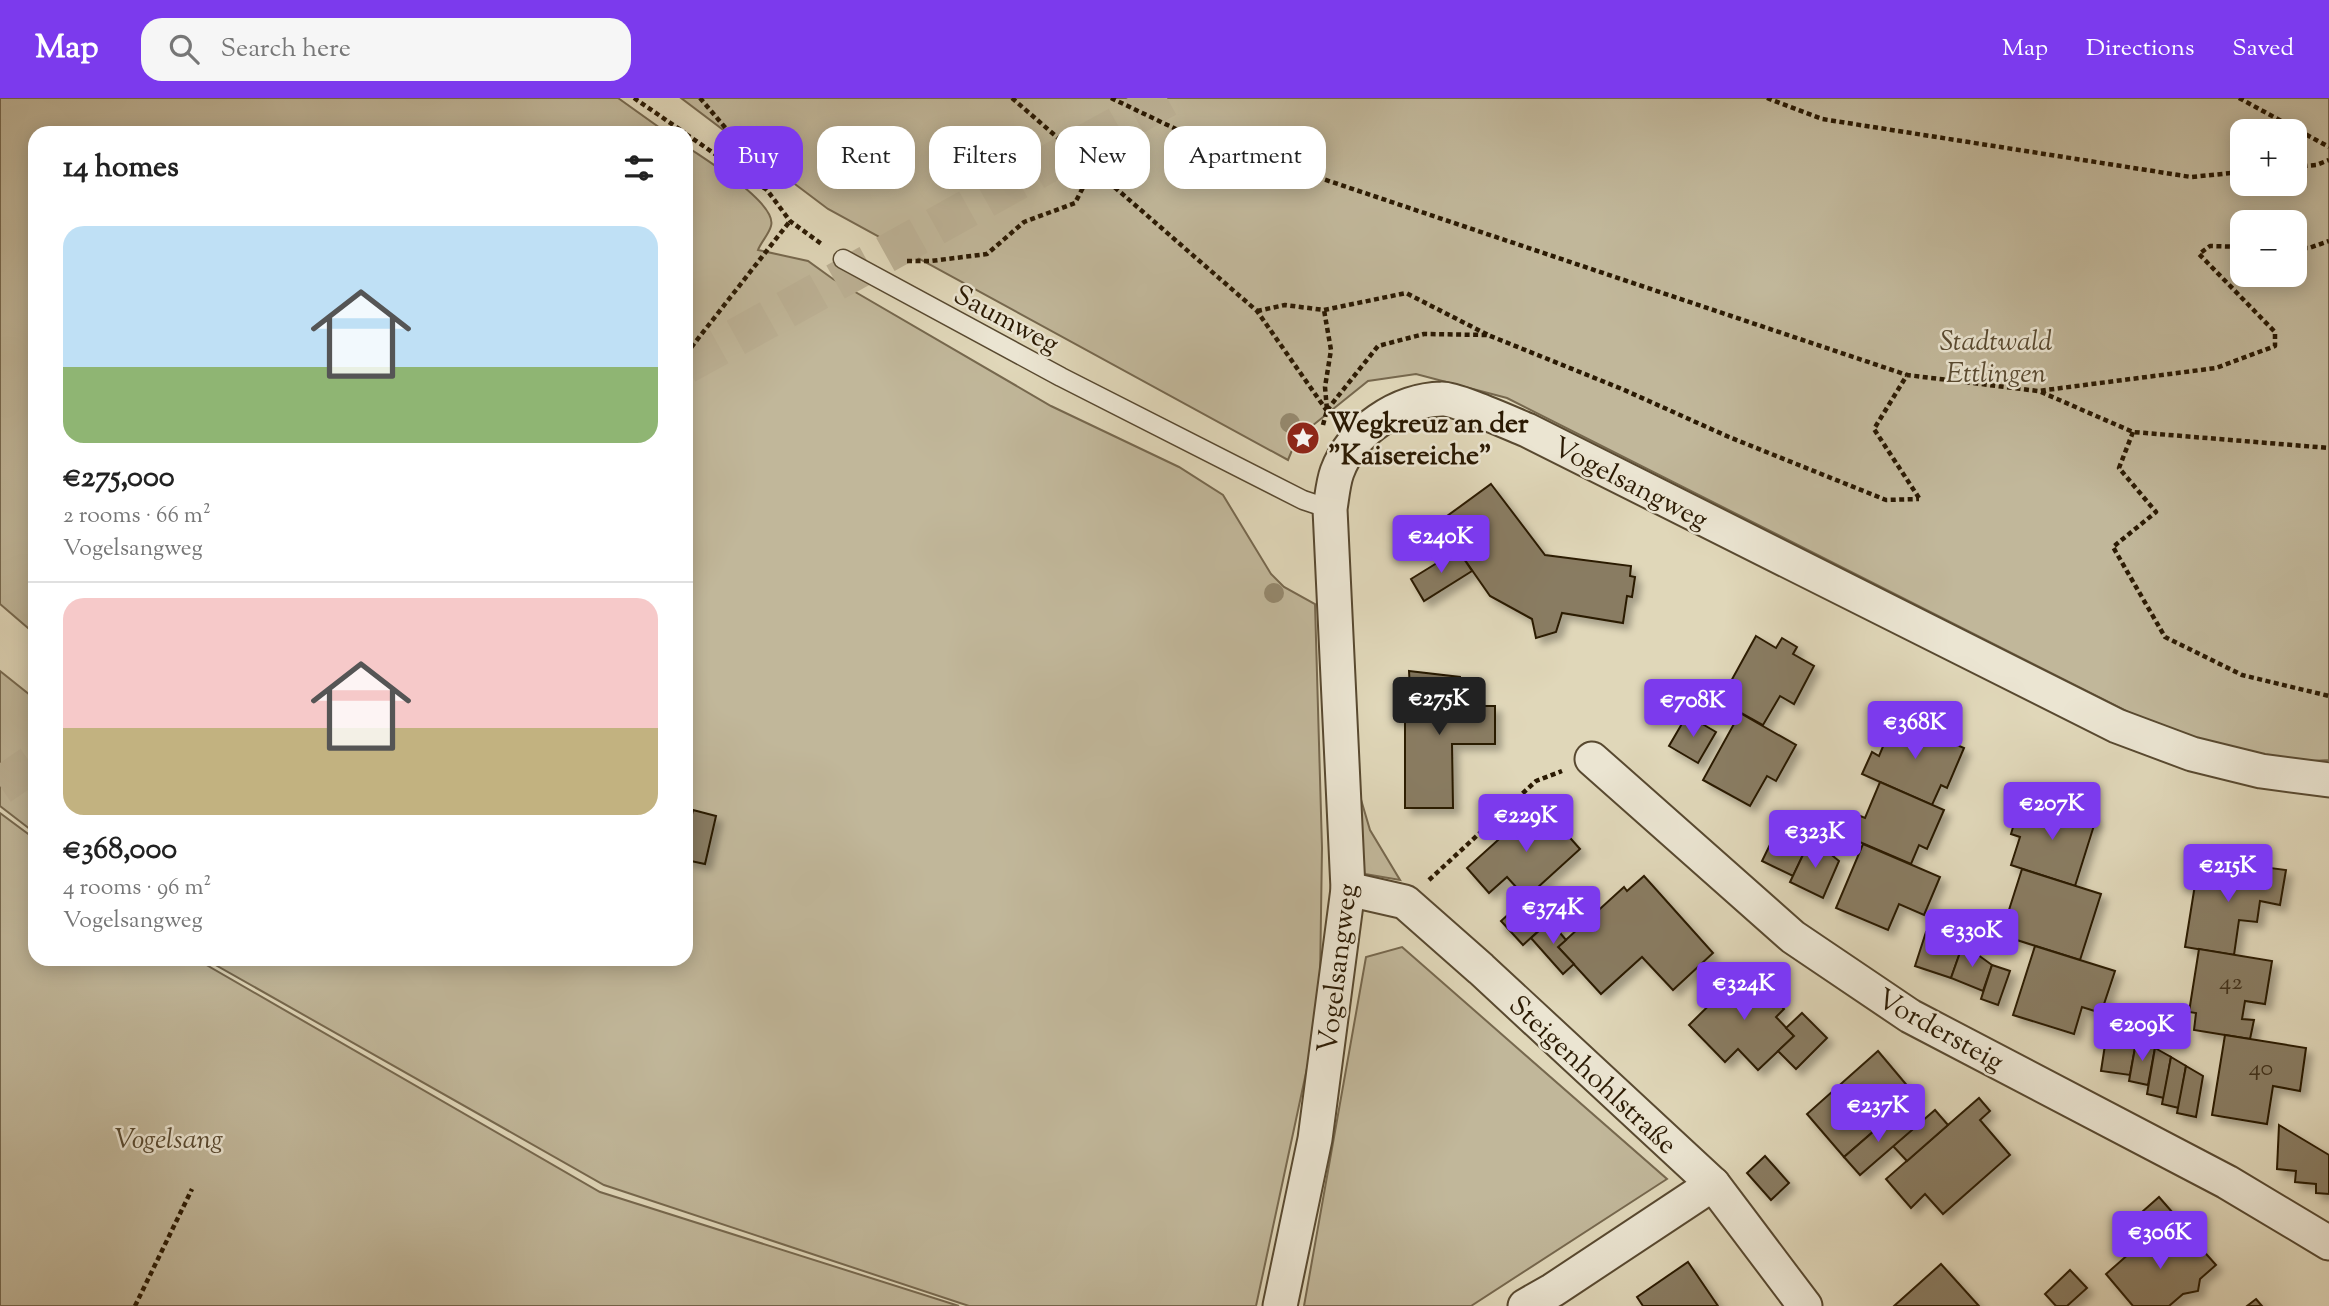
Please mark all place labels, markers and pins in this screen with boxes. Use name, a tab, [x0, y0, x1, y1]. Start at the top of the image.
place label: Wegkreuz an der "Kaisereiche"	[1328, 405, 1529, 477]
place icon: Wegkreuz an der "Kaisereiche"	[1284, 419, 1322, 457]
pin: €240K	[1392, 516, 1490, 575]
pin: €275K	[1390, 678, 1488, 737]
pin: €708K	[1644, 680, 1742, 739]
pin: €368K	[1866, 702, 1964, 761]
pin: €207K	[2003, 782, 2101, 842]
pin: €229K	[1477, 794, 1575, 854]
pin: €323K	[1766, 810, 1864, 870]
pin: €215K	[2179, 844, 2277, 904]
pin: €374K	[1504, 886, 1602, 946]
pin: €330K	[1923, 910, 2021, 969]
pin: €324K	[1695, 962, 1793, 1022]
pin: €209K	[2093, 1004, 2191, 1063]
pin: €237K	[1829, 1084, 1927, 1144]
pin: €306K	[2111, 1212, 2209, 1271]

